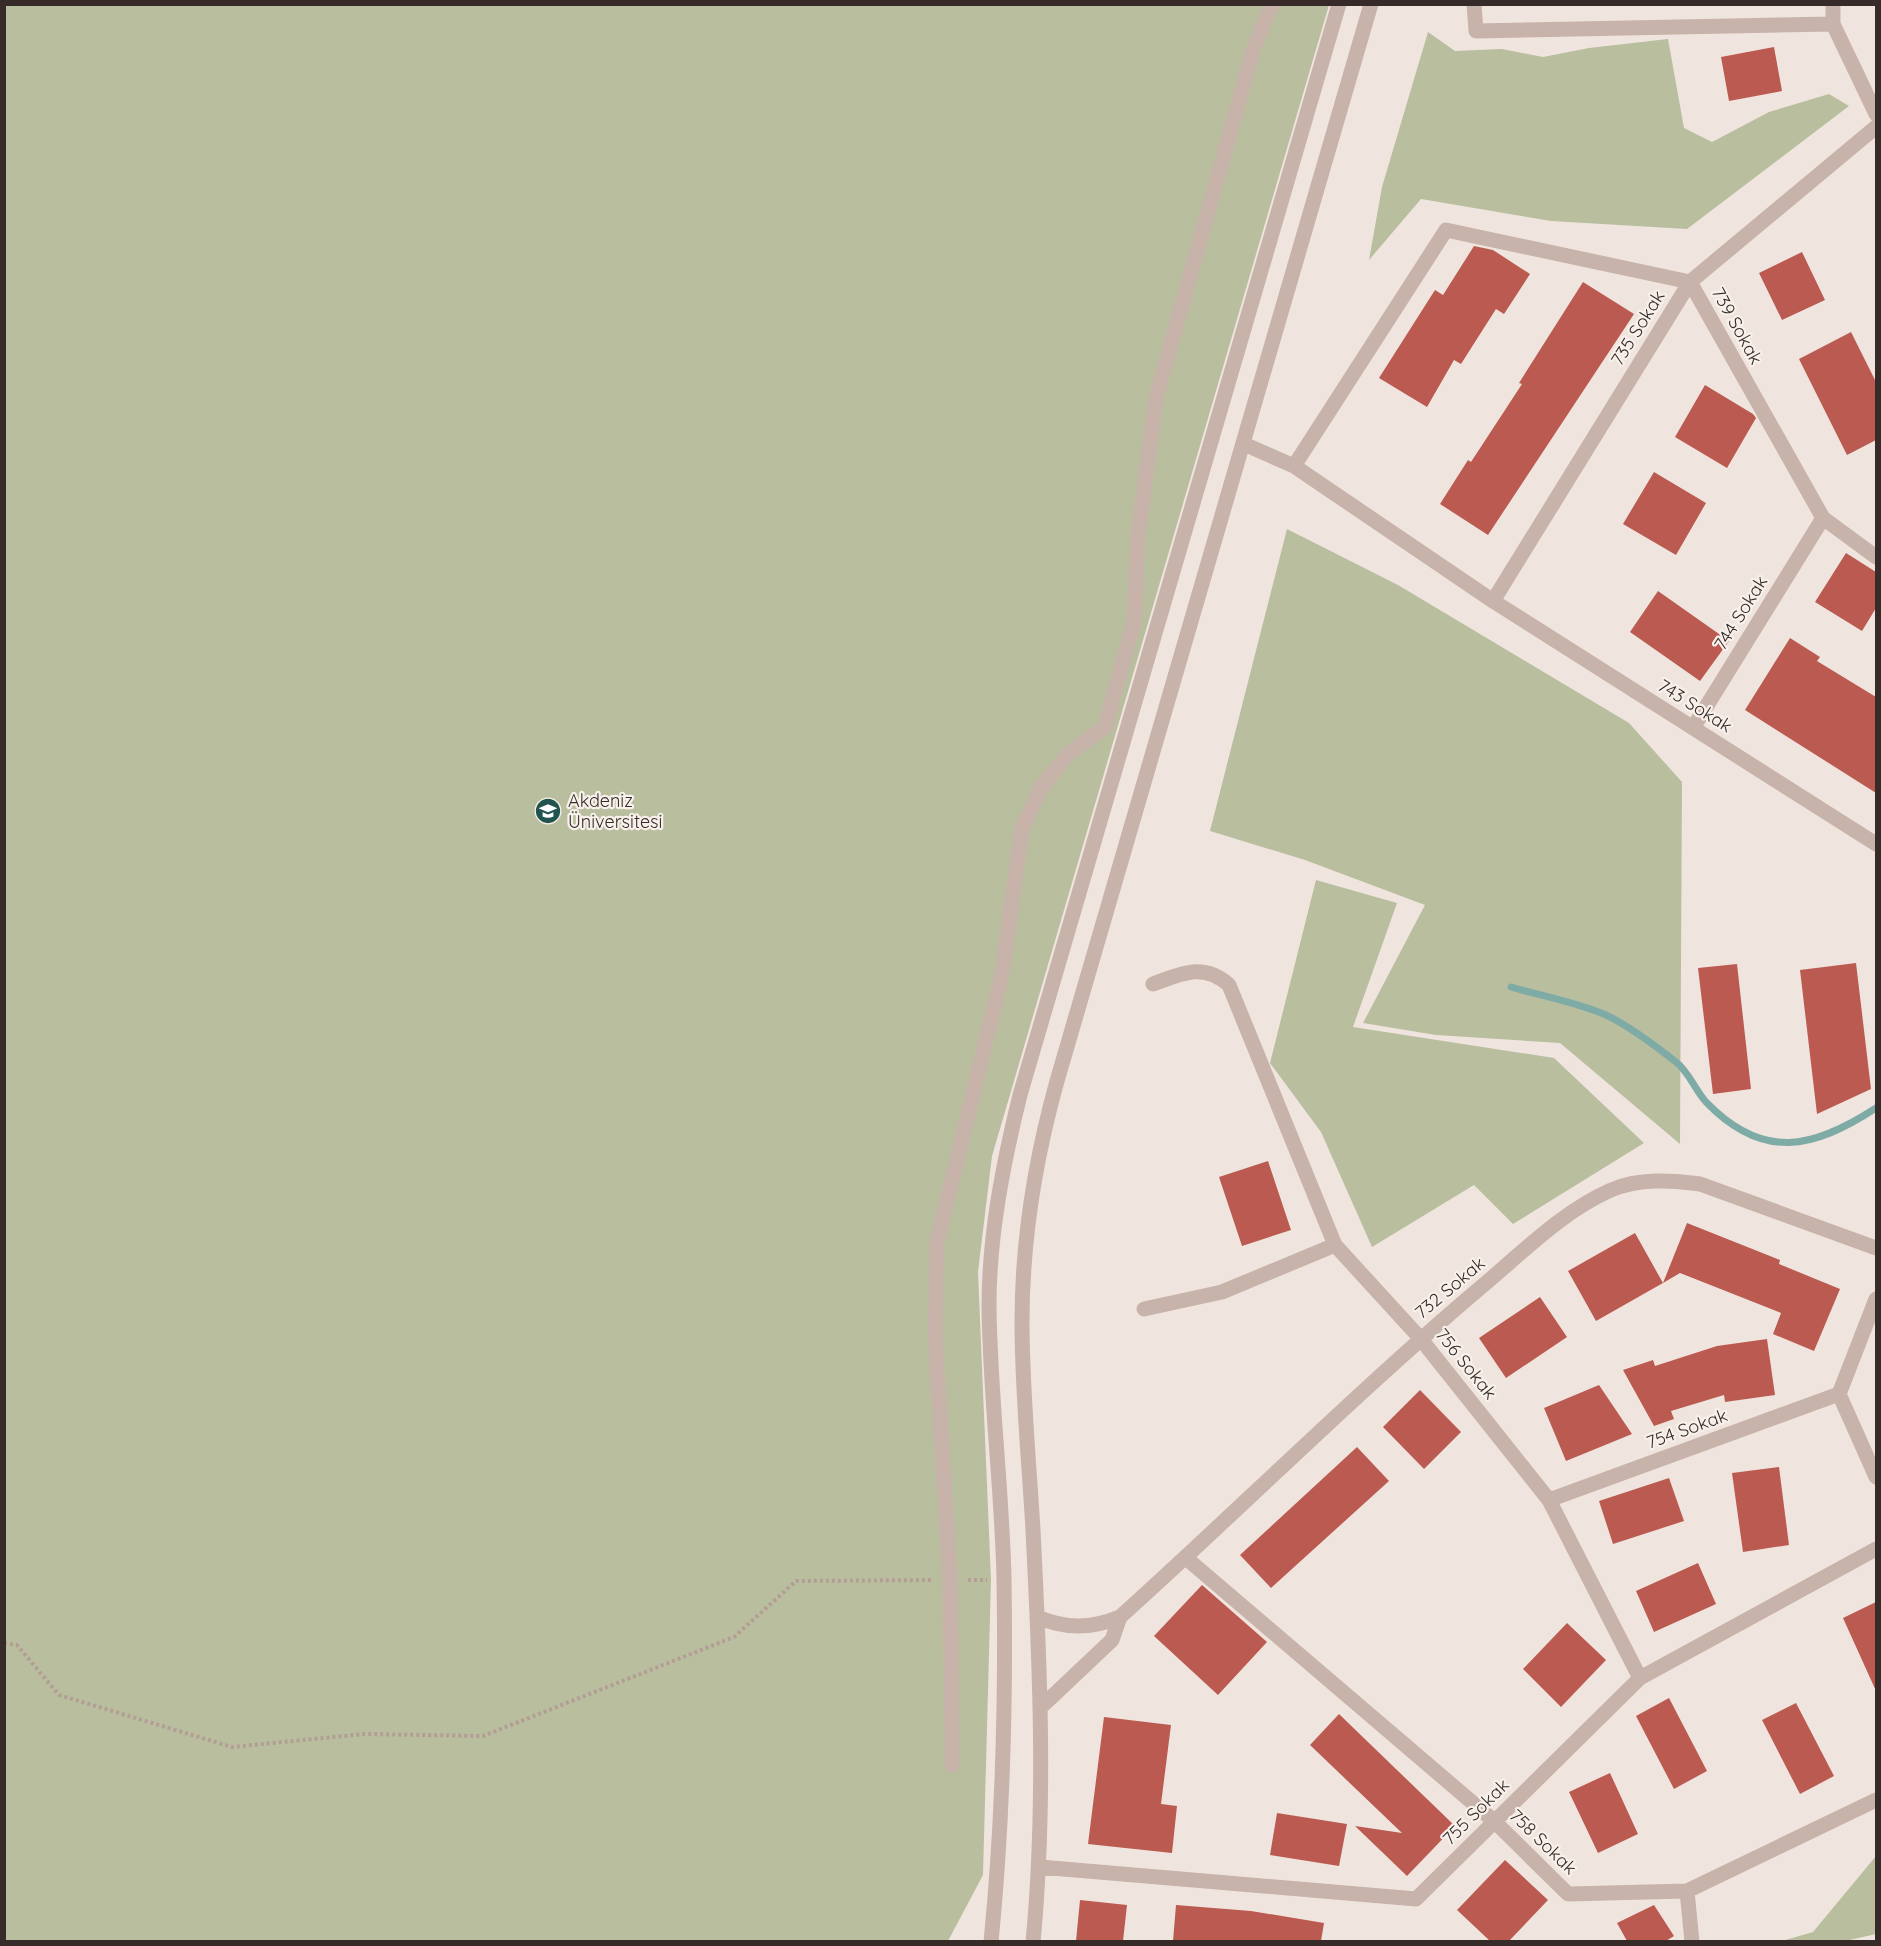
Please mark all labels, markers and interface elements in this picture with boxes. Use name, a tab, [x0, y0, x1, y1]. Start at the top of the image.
street label: 739 Sokak	[1707, 283, 1768, 368]
street label: 735 Sokak	[1605, 286, 1670, 370]
street label: 744 Sokak	[1709, 571, 1772, 654]
street label: 743 Sokak	[1654, 674, 1737, 737]
place label: Akdeniz Üniversitesi	[568, 789, 662, 833]
school or university icon: Akdeniz Üniversitesi	[533, 796, 563, 826]
street label: 732 Sokak	[1410, 1252, 1489, 1324]
street label: 756 Sokak	[1431, 1324, 1502, 1404]
street label: 754 Sokak	[1643, 1403, 1730, 1454]
street label: 755 Sokak	[1438, 1774, 1514, 1850]
street label: 758 Sokak	[1505, 1804, 1582, 1879]

